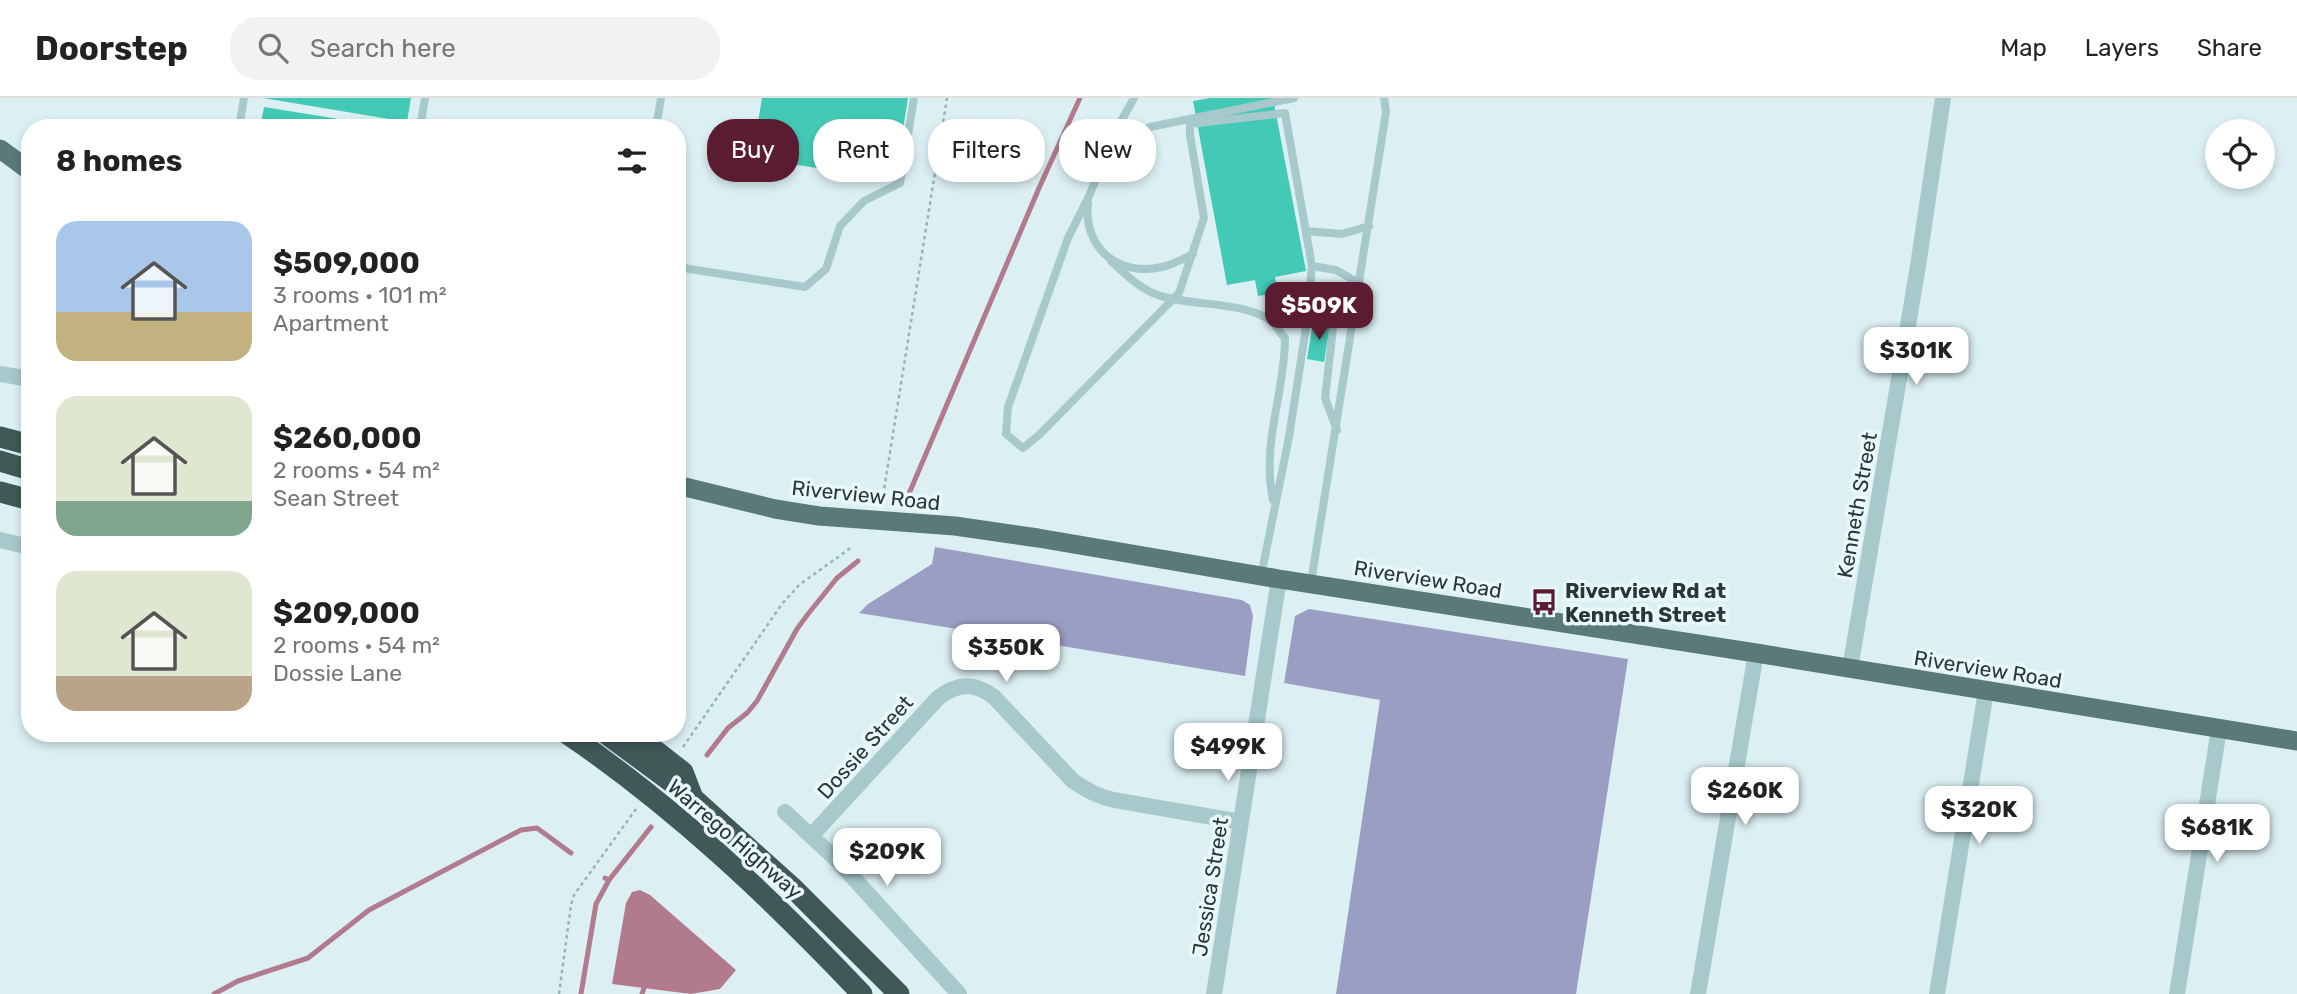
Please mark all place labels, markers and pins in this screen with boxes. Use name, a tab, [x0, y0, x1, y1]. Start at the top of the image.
pin: $509K	[1270, 282, 1368, 342]
pin: $301K	[1867, 328, 1965, 387]
place label: Riverview Rd at Kenneth Street	[1565, 578, 1726, 627]
bus stop icon: Riverview Rd at Kenneth Street	[1529, 587, 1559, 617]
pin: $350K	[957, 624, 1055, 684]
pin: $499K	[1179, 724, 1277, 783]
pin: $260K	[1696, 768, 1794, 827]
pin: $320K	[1930, 786, 2028, 846]
pin: $681K	[2168, 804, 2266, 864]
pin: $209K	[838, 828, 936, 888]

